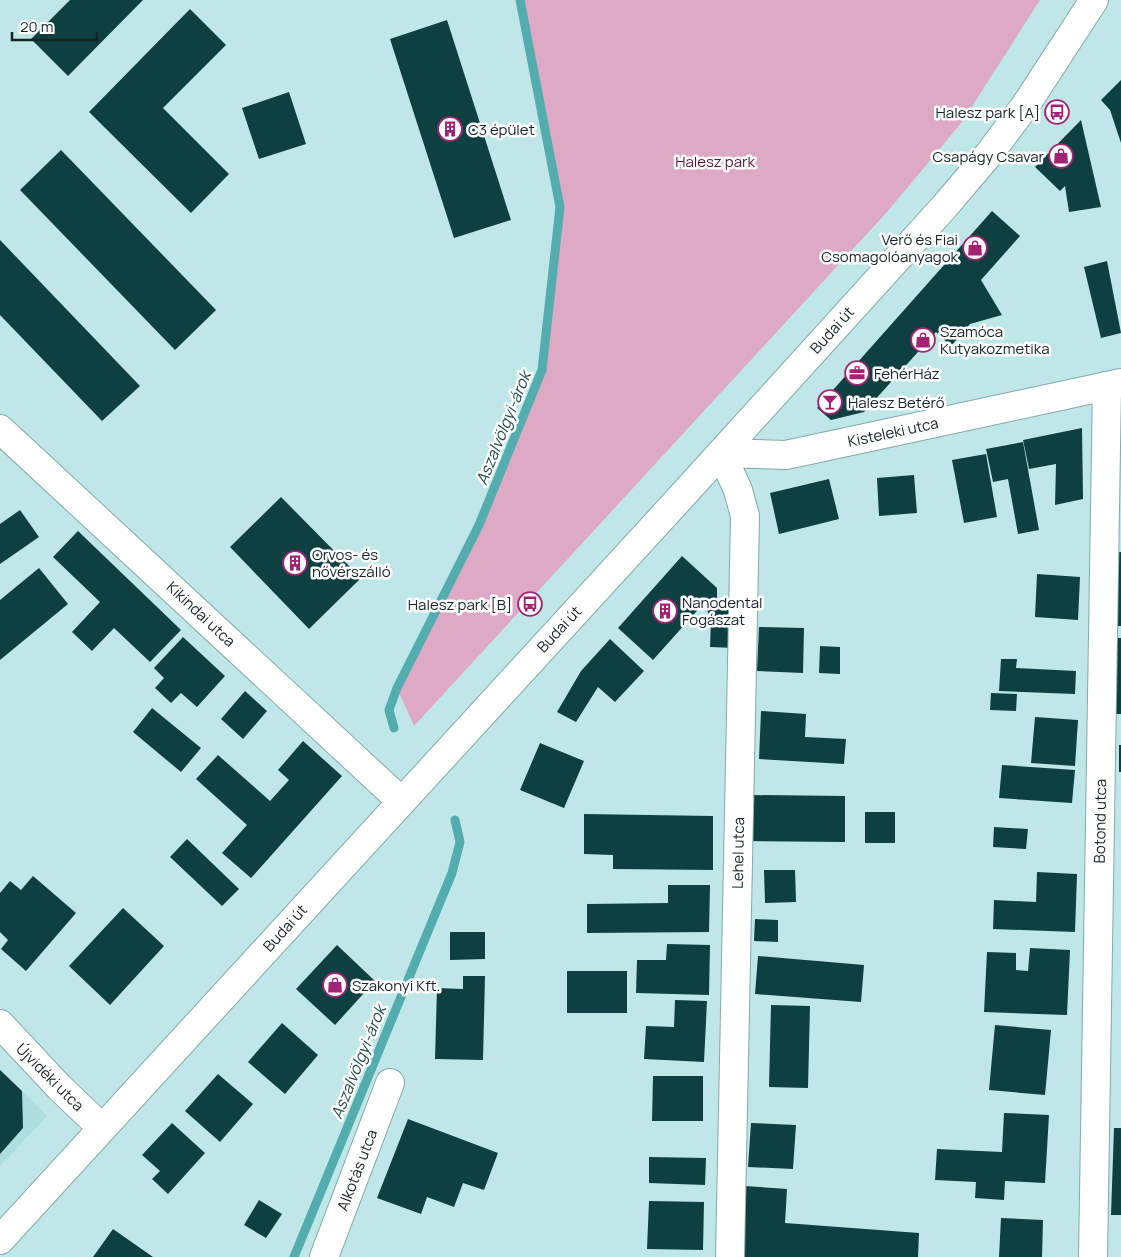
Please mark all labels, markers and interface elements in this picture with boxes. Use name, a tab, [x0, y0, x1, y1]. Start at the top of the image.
scale bar	[12, 10, 98, 42]
text: 20 m	[20, 16, 53, 37]
bus stop icon: Halesz park [A]	[1044, 99, 1070, 125]
place label: Halesz park [A]	[936, 102, 1040, 123]
building icon: C3 épület	[437, 116, 463, 142]
place label: C3 épület	[468, 119, 535, 140]
shop icon: Csapágy Csavar	[1048, 143, 1074, 169]
place label: Csapágy Csavar	[933, 146, 1045, 167]
park label: Halesz park	[675, 151, 755, 172]
place label: Verő és Fiai Csomagolóanyagok	[821, 229, 959, 267]
shop icon: Verő és Fiai Csomagolóanyagok	[962, 235, 988, 261]
street label: Budai út	[805, 302, 859, 358]
place label: Szamóca Kutyakozmetika	[940, 321, 1050, 359]
shop icon: Szamóca Kutyakozmetika	[910, 327, 936, 353]
office icon: FehérHáz	[844, 360, 870, 386]
place label: FehérHáz	[874, 363, 940, 384]
water label: Aszalvölgyi-árok	[470, 366, 537, 488]
bar icon: Halesz Betérő	[817, 389, 843, 415]
place label: Halesz Betérő	[848, 392, 945, 413]
street label: Kisteleki utca	[846, 412, 940, 452]
place label: Orvos- és nővérszálló	[312, 544, 391, 582]
building icon: Orvos- és nővérszálló	[282, 550, 308, 576]
street label: Kikindai utca	[162, 577, 240, 651]
bus stop icon: Halesz park [B]	[517, 591, 543, 617]
place label: Nanodental Fogászat	[682, 592, 763, 630]
place label: Halesz park [B]	[408, 594, 512, 615]
building icon: Nanodental Fogászat	[652, 598, 678, 624]
street label: Budai út	[532, 601, 586, 657]
street label: Botond utca	[1089, 779, 1111, 863]
street label: Lehel utca	[727, 817, 749, 889]
street label: Budai út	[258, 900, 312, 956]
shop icon: Szakonyi Kft.	[322, 972, 348, 998]
place label: Szakonyi Kft.	[352, 975, 440, 996]
water label: Aszalvölgyi-árok	[325, 1000, 392, 1122]
street label: Újvidéki utca	[11, 1038, 89, 1116]
street label: Alkotás utca	[332, 1126, 382, 1214]

